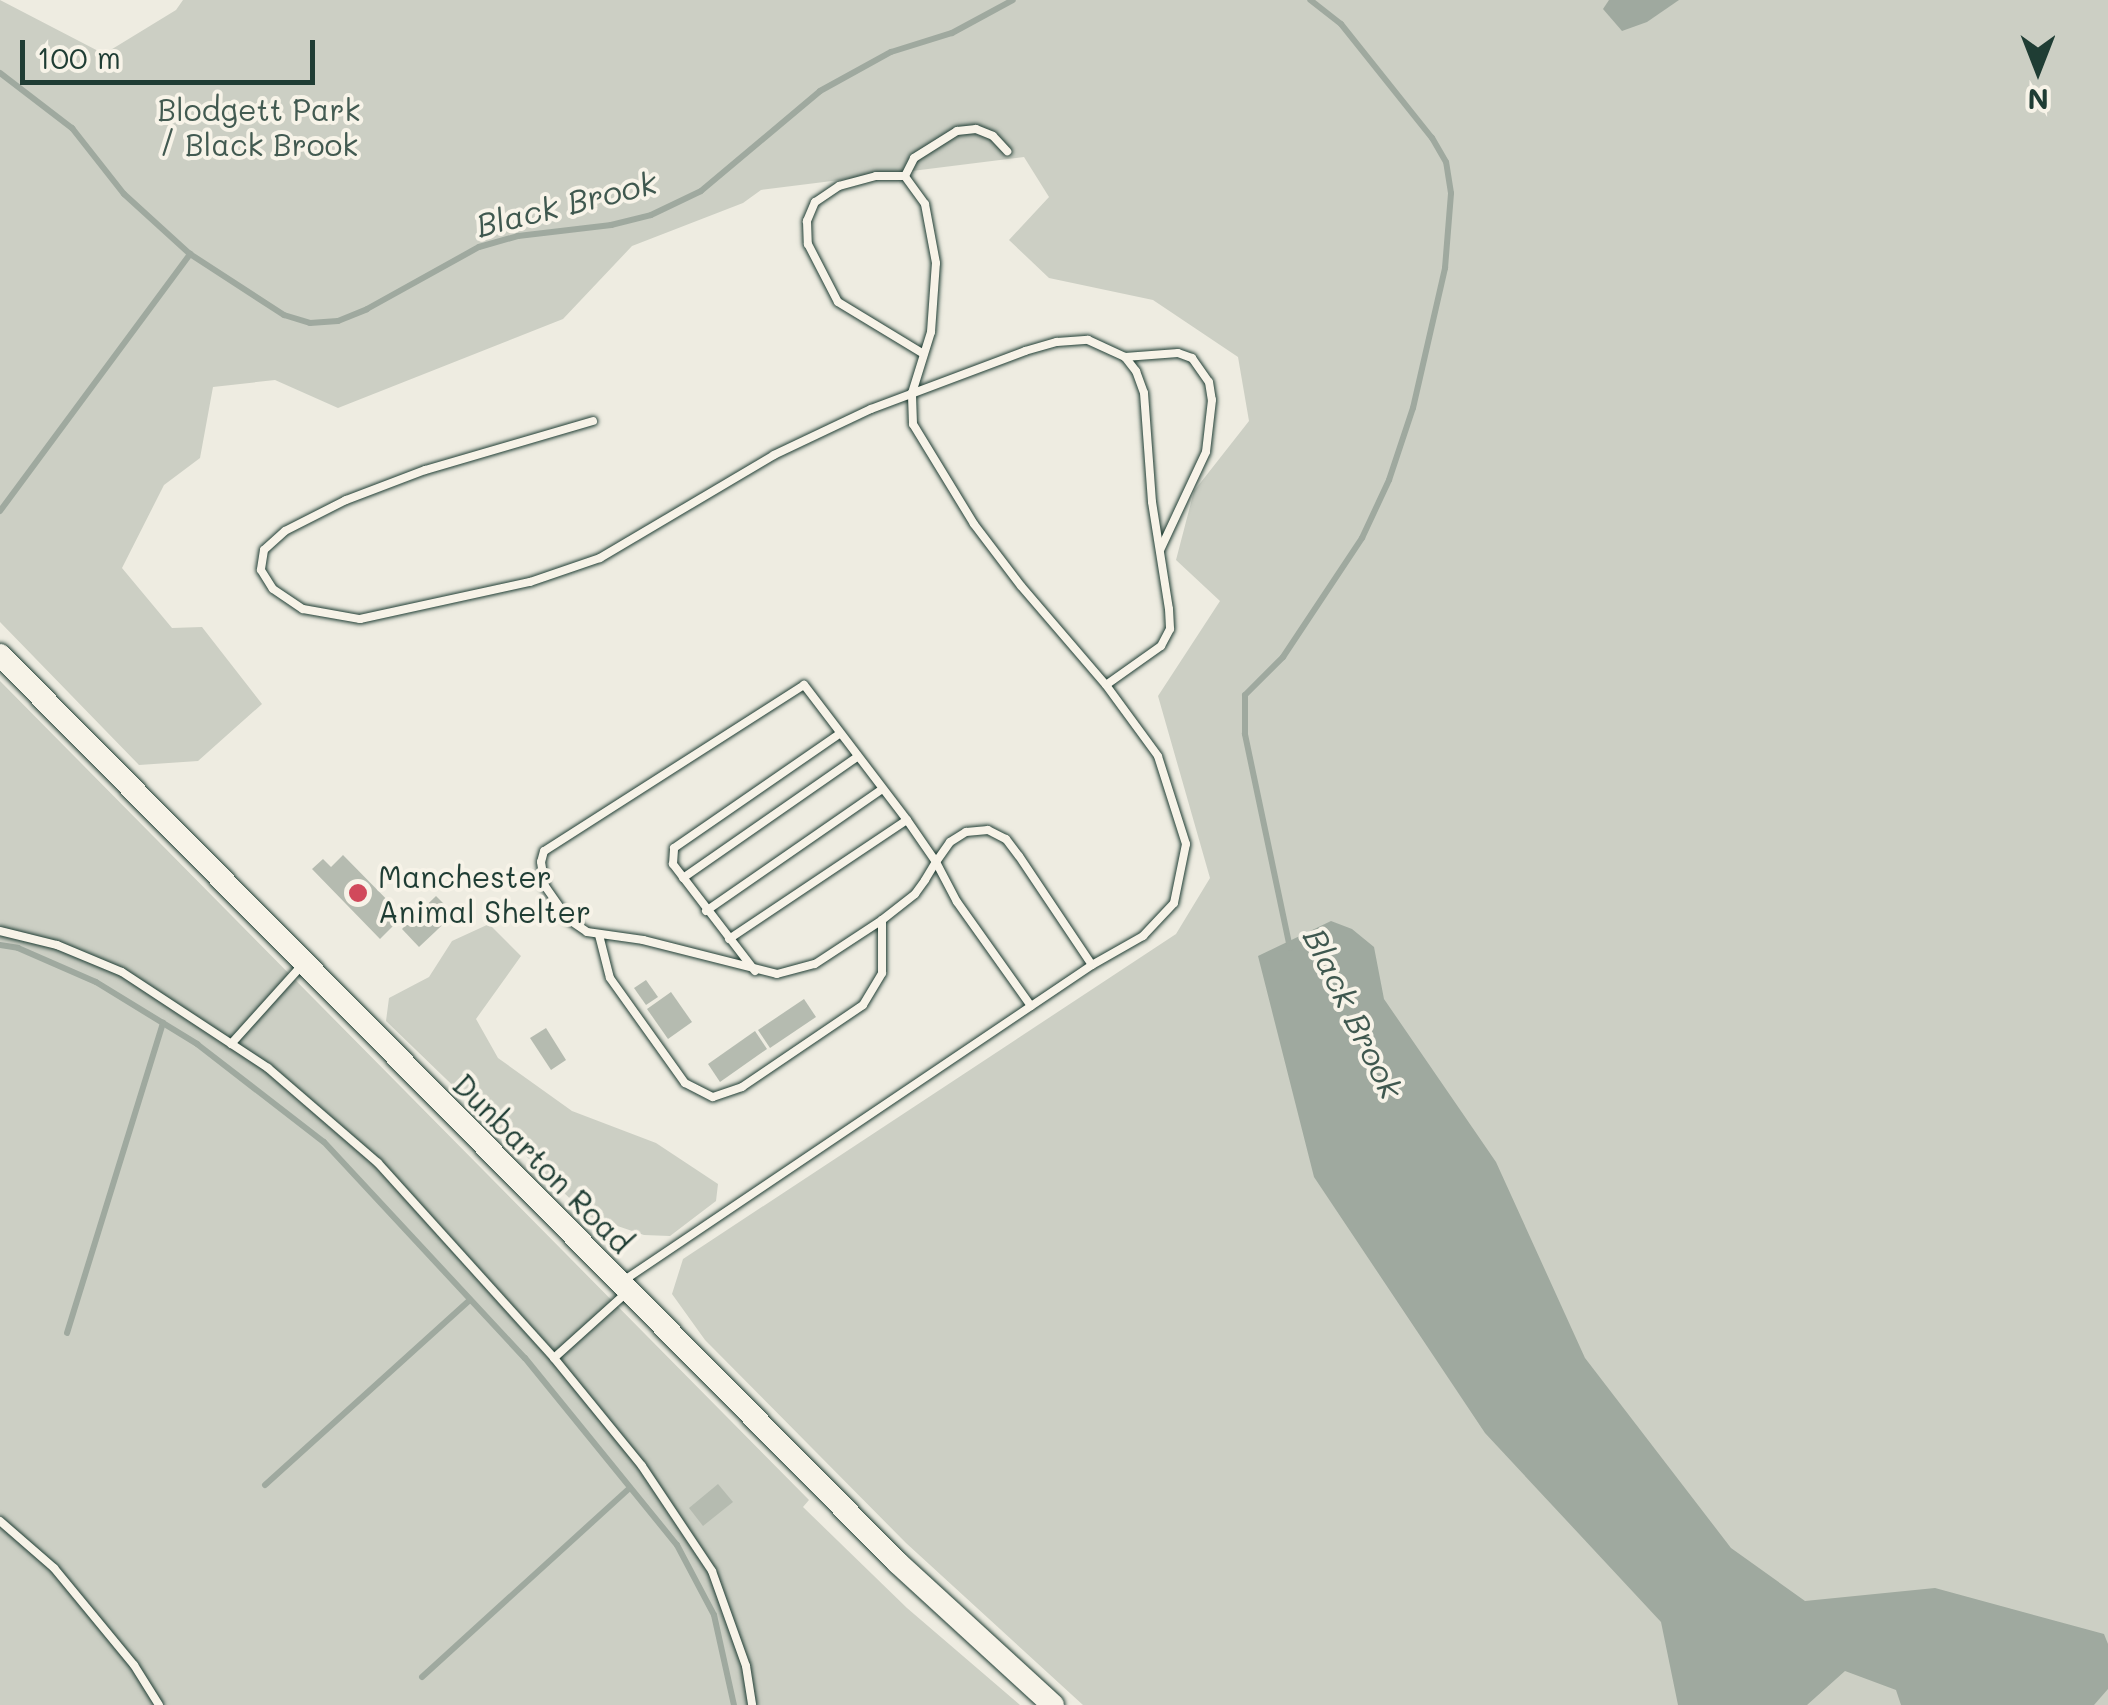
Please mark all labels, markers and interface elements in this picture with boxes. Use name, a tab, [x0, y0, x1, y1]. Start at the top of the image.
scale bar	[25, 20, 320, 82]
north arrow	[1988, 20, 2088, 120]
text: 100 m	[37, 37, 121, 77]
text: N	[2027, 82, 2049, 118]
park label: Blodgett Park / Black Brook	[158, 91, 360, 162]
water label: Black Brook	[472, 162, 660, 244]
place label: Manchester Animal Shelter	[378, 858, 591, 928]
marker: Manchester Animal Shelter	[347, 882, 369, 904]
water label: Black Brook	[1296, 922, 1412, 1104]
street label: Dunbarton Road	[446, 1066, 640, 1260]

